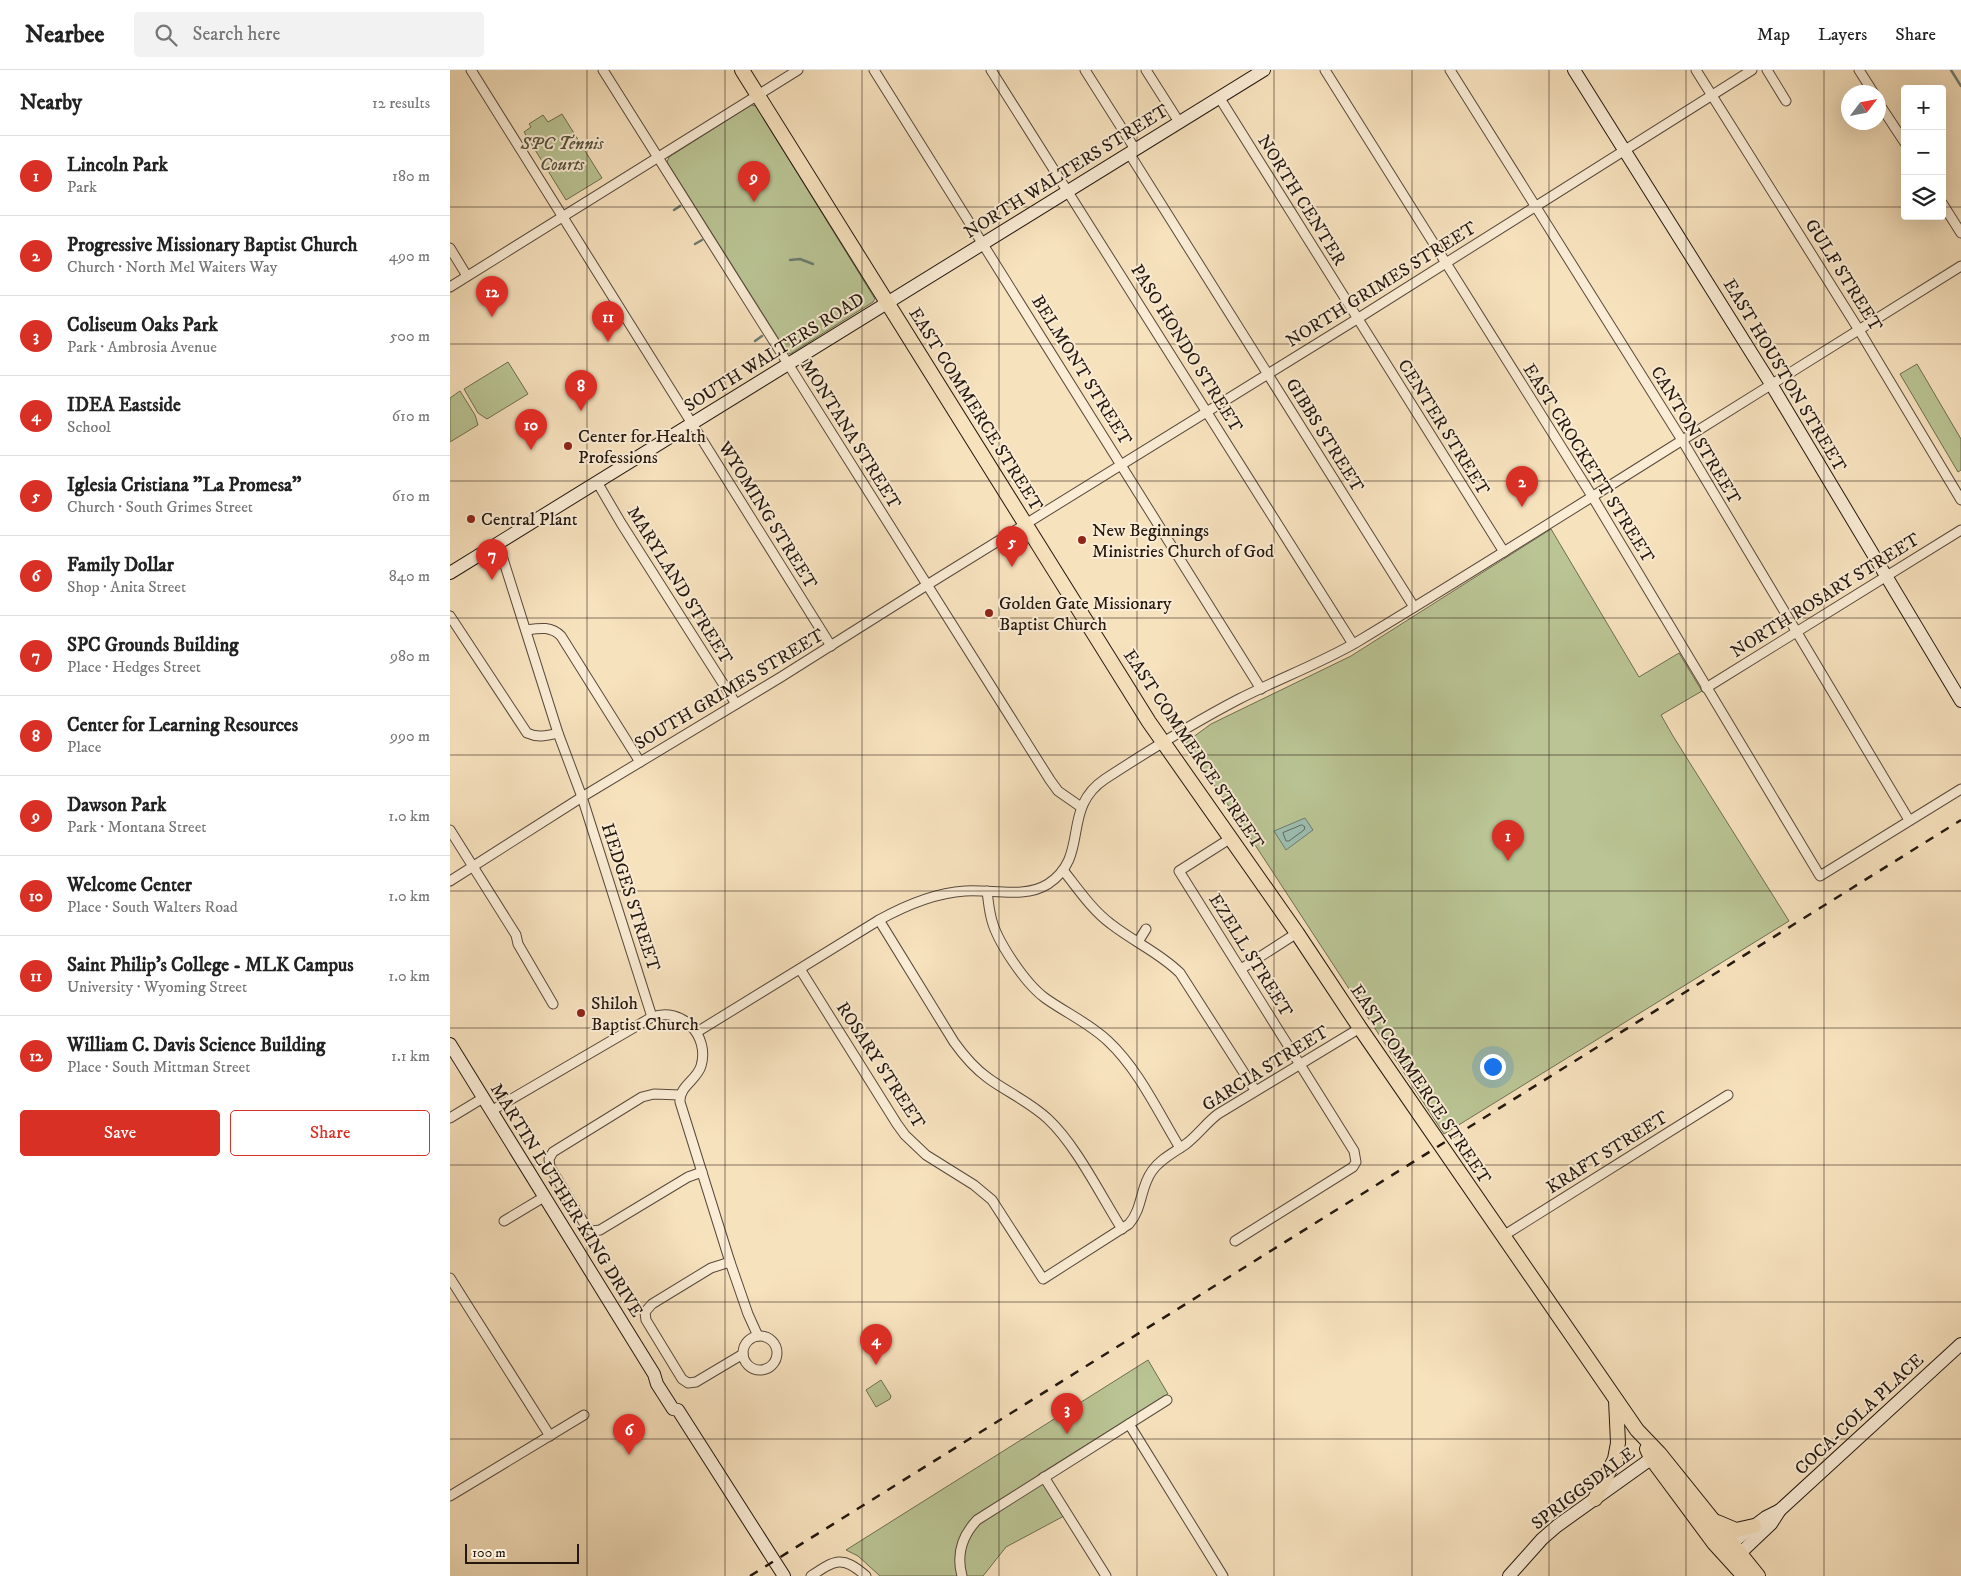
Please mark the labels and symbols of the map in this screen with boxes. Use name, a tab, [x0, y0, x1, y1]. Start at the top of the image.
north arrow	[1841, 85, 1886, 130]
street label: NORTH WALTERS STREET	[960, 100, 1173, 244]
street label: NORTH CENTER	[1252, 131, 1350, 270]
park label: SPC Tennis Courts	[519, 133, 604, 176]
pin: 9	[738, 161, 770, 202]
street label: GULF STREET	[1800, 215, 1887, 336]
street label: NORTH GRIMES STREET	[1282, 217, 1481, 353]
street label: PASO HONDO STREET	[1125, 260, 1247, 437]
street label: EAST HOUSTON STREET	[1718, 275, 1851, 476]
pin: 12	[476, 276, 508, 317]
street label: SOUTH WALTERS ROAD	[680, 288, 869, 417]
street label: BELMONT STREET	[1026, 292, 1136, 450]
pin: 11	[592, 301, 624, 342]
street label: EAST COMMERCE STREET	[903, 304, 1047, 516]
street label: MONTANA STREET	[795, 356, 905, 514]
street label: CENTER STREET	[1393, 356, 1494, 500]
street label: EAST CROCKETT STREET	[1518, 360, 1659, 567]
street label: CANTON STREET	[1645, 362, 1745, 509]
pin: 8	[565, 370, 597, 411]
street label: GIBBS STREET	[1280, 374, 1368, 497]
pin: 10	[515, 409, 547, 450]
place label: Center for Health Professions	[578, 426, 706, 469]
street label: WYOMING STREET	[712, 437, 822, 593]
marker: Center for Health Professions	[562, 440, 574, 452]
pin: 2	[1506, 466, 1538, 507]
street label: MARYLAND STREET	[622, 502, 737, 669]
place label: Central Plant	[481, 509, 578, 531]
marker: Central Plant	[465, 513, 477, 525]
place label: New Beginnings Ministries Church of God	[1092, 520, 1274, 563]
pin: 5	[996, 526, 1028, 567]
street label: NORTH ROSARY STREET	[1727, 528, 1924, 663]
marker: New Beginnings Ministries Church of God	[1076, 534, 1088, 546]
pin: 7	[476, 539, 508, 580]
place label: Golden Gate Missionary Baptist Church	[999, 593, 1172, 636]
marker: Golden Gate Missionary Baptist Church	[983, 607, 995, 619]
street label: SOUTH GRIMES STREET	[631, 624, 829, 755]
street label: EAST COMMERCE STREET	[1118, 646, 1268, 854]
pin: 1	[1492, 820, 1524, 861]
street label: HEDGES STREET	[596, 821, 664, 974]
street label: EZELL STREET	[1203, 890, 1297, 1021]
street label: EAST COMMERCE STREET	[1345, 981, 1495, 1189]
place label: Shiloh Baptist Church	[591, 993, 699, 1036]
street label: ROSARY STREET	[831, 998, 930, 1133]
marker: Shiloh Baptist Church	[575, 1007, 587, 1019]
street label: GARCIA STREET	[1198, 1021, 1333, 1117]
your location	[1480, 1054, 1506, 1080]
street label: MARTIN LUTHER KING DRIVE	[485, 1080, 648, 1322]
street label: KRAFT STREET	[1543, 1106, 1673, 1199]
pin: 4	[860, 1324, 892, 1365]
street label: COCA-COLA PLACE	[1791, 1349, 1929, 1480]
pin: 3	[1051, 1393, 1083, 1434]
pin: 6	[613, 1414, 645, 1455]
street label: SPRIGGSDALE	[1527, 1443, 1640, 1535]
scale bar	[465, 1541, 579, 1564]

